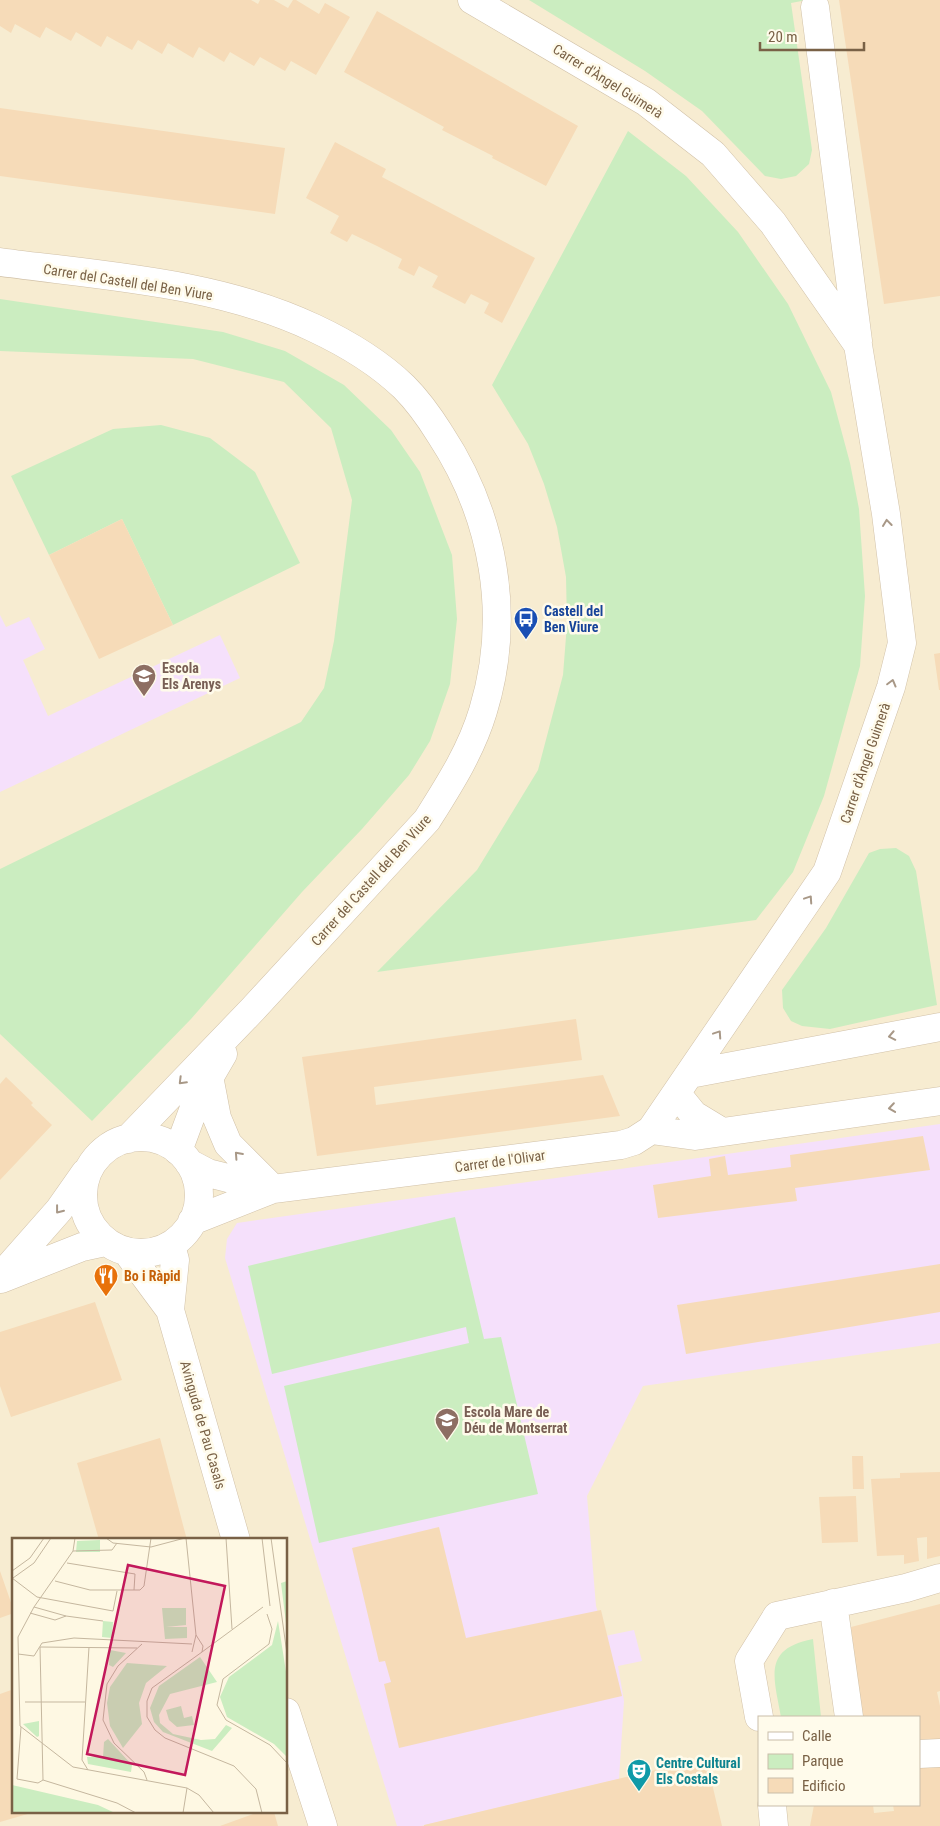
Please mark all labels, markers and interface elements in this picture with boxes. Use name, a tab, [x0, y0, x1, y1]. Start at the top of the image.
scale bar	[760, 20, 864, 52]
text: 20 m	[768, 28, 798, 46]
street label: Carrer d'Àngel Guimerà	[550, 40, 666, 121]
street label: Carrer del Castell del Ben Viure	[42, 261, 214, 303]
one-way arrow	[882, 519, 893, 527]
place label: Castell del Ben Viure	[544, 603, 603, 635]
bus stop icon: Castell del Ben Viure	[513, 606, 539, 640]
place label: Escola Els Arenys	[162, 660, 221, 692]
school or university icon: Escola Els Arenys	[131, 663, 157, 697]
one-way arrow	[886, 679, 897, 688]
street label: Carrer d'Àngel Guimerà	[836, 700, 893, 825]
street label: Carrer del Castell del Ben Viure	[308, 811, 434, 949]
one-way arrow	[803, 896, 812, 905]
one-way arrow	[711, 1030, 721, 1039]
one-way arrow	[888, 1031, 897, 1041]
one-way arrow	[178, 1075, 187, 1084]
one-way arrow	[887, 1102, 896, 1112]
street label: Carrer de l'Olivar	[454, 1147, 546, 1175]
one-way arrow	[235, 1152, 244, 1161]
one-way arrow	[56, 1204, 64, 1213]
restaurant icon: Bo i Ràpid	[93, 1263, 119, 1297]
place label: Bo i Ràpid	[124, 1268, 181, 1284]
street label: Avinguda de Pau Casals	[177, 1359, 229, 1491]
place label: Escola Mare de Déu de Montserrat	[464, 1404, 567, 1436]
school or university icon: Escola Mare de Déu de Montserrat	[434, 1407, 460, 1441]
inset map	[12, 1538, 288, 1814]
legend	[758, 1716, 920, 1806]
text: Calle	[802, 1727, 832, 1745]
text: Parque	[802, 1752, 844, 1770]
place label: Centre Cultural Els Costals	[656, 1755, 740, 1787]
theatre icon: Centre Cultural Els Costals	[626, 1758, 652, 1792]
text: Edificio	[802, 1777, 845, 1795]

